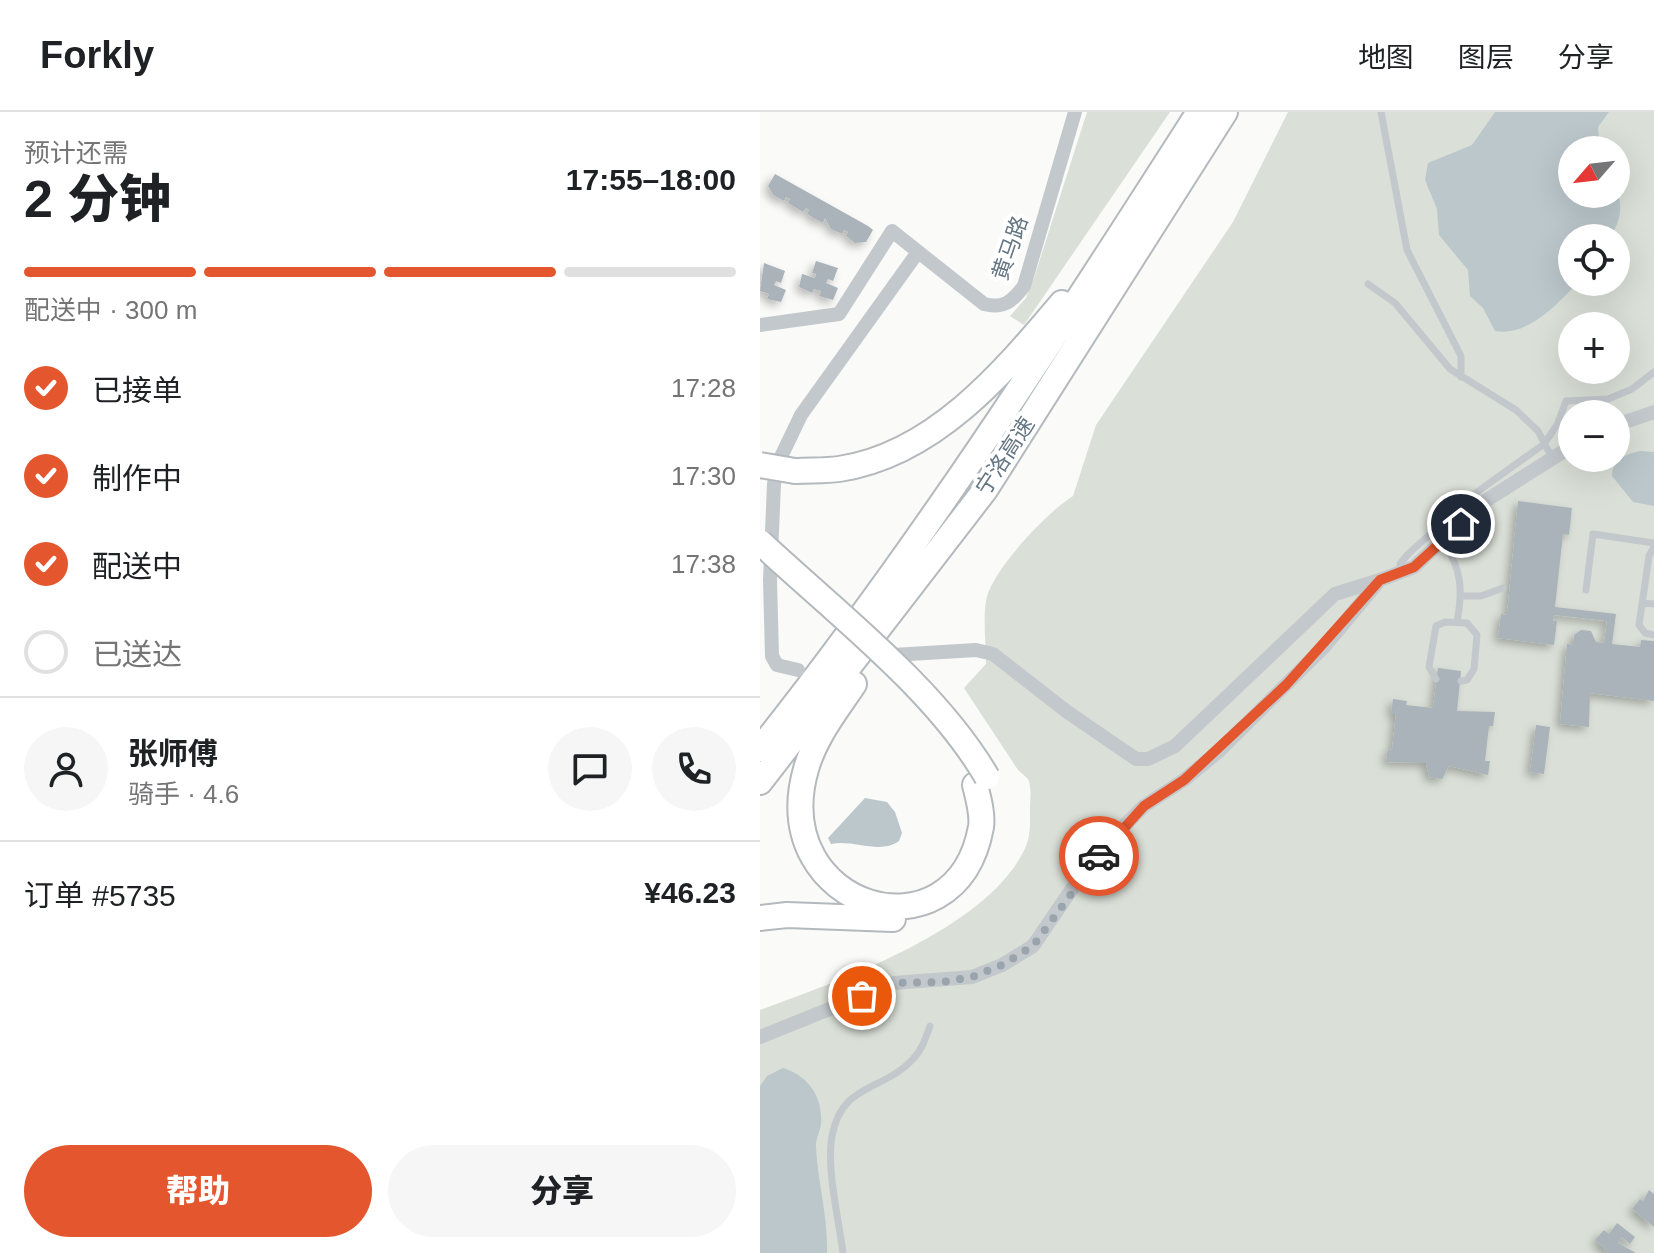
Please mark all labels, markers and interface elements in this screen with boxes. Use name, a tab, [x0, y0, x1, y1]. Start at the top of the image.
text: Forkly	[40, 34, 154, 76]
text: 地图	[1358, 42, 1414, 73]
text: 图层	[1458, 42, 1514, 73]
text: 分享	[1558, 42, 1614, 73]
north arrow	[1558, 136, 1630, 208]
map controls	[1558, 136, 1630, 472]
text: 预计还需	[24, 138, 128, 168]
text: 17:55–18:00	[566, 163, 736, 196]
text: 2 分钟	[24, 170, 171, 228]
street label: 黄马路	[987, 213, 1033, 283]
button: locate	[1558, 224, 1630, 296]
text: 配送中 · 300 m	[24, 295, 197, 325]
button: +	[1558, 312, 1630, 384]
icon: check	[24, 366, 68, 410]
text: 17:28	[671, 373, 736, 403]
text: 已接单	[92, 374, 182, 407]
button: −	[1558, 400, 1630, 472]
street label: 宁洛高速	[971, 412, 1039, 500]
icon: check	[24, 454, 68, 498]
text: 17:30	[671, 461, 736, 491]
text: 制作中	[92, 462, 182, 495]
pin	[1427, 490, 1495, 558]
icon: home	[1439, 502, 1483, 546]
icon: check	[24, 542, 68, 586]
text: 17:38	[671, 549, 736, 579]
text: 配送中	[92, 550, 182, 583]
text: 已送达	[92, 638, 182, 671]
button: person	[24, 727, 108, 811]
button: chat	[548, 727, 632, 811]
button: phone	[652, 727, 736, 811]
text: 张师傅	[128, 737, 218, 770]
text: 骑手 · 4.6	[128, 779, 239, 809]
courier	[1059, 816, 1139, 896]
icon: car	[1077, 834, 1121, 878]
text: ¥46.23	[644, 876, 736, 909]
text: 订单 #5735	[24, 879, 176, 912]
pin	[828, 962, 896, 1030]
icon: bag	[840, 974, 884, 1018]
button: 帮助	[24, 1145, 372, 1237]
button: 分享	[388, 1145, 736, 1237]

